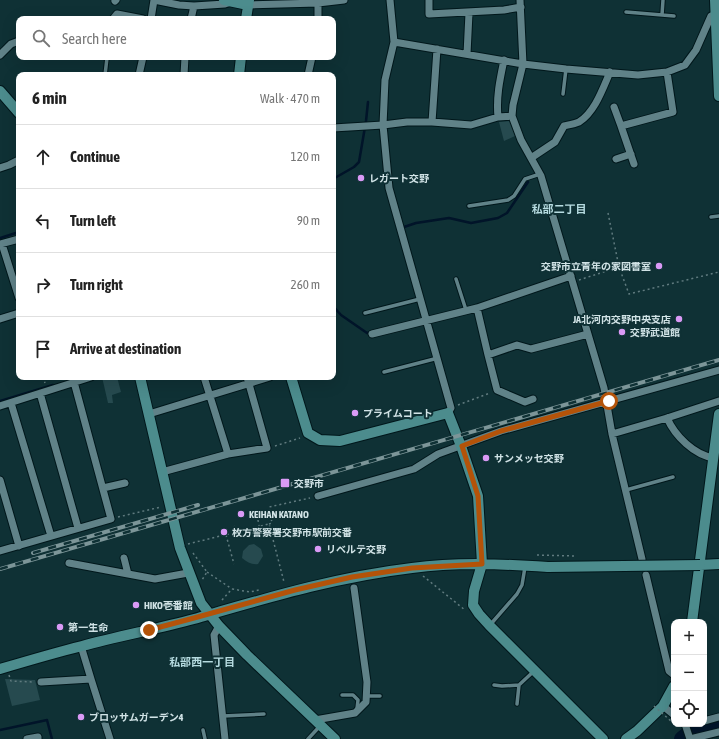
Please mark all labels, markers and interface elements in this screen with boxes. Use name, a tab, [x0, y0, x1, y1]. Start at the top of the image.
search box	[16, 16, 336, 60]
icon: search	[30, 27, 52, 49]
text: Search here	[62, 30, 127, 47]
text: 6 min	[32, 88, 67, 108]
text: Walk · 470 m	[260, 91, 320, 106]
icon: ahead	[32, 146, 54, 168]
text: Continue	[70, 148, 120, 165]
text: 120 m	[291, 149, 320, 164]
marker: レガート交野	[356, 173, 366, 183]
place label: レガート交野	[369, 173, 430, 184]
district label: 私部二丁目	[532, 203, 587, 215]
icon: left	[32, 210, 54, 232]
text: Turn left	[70, 212, 116, 229]
text: 90 m	[297, 213, 320, 228]
place label: 交野市立青年の家図書室	[541, 261, 651, 272]
marker: 交野市立青年の家図書室	[654, 261, 664, 271]
icon: right	[32, 274, 54, 296]
text: Turn right	[70, 276, 123, 293]
text: 260 m	[291, 277, 320, 292]
place label: JA北河内交野中央支店	[572, 314, 671, 325]
marker: JA北河内交野中央支店	[674, 314, 684, 324]
marker: 交野武道館	[617, 327, 627, 337]
place label: 交野武道館	[630, 327, 680, 338]
icon: arrive	[32, 338, 54, 360]
text: Arrive at destination	[70, 340, 181, 357]
route start	[600, 392, 618, 410]
marker: プライムコート	[350, 408, 360, 418]
place label: プライムコート	[363, 408, 433, 419]
marker: サンメッセ交野	[481, 453, 491, 463]
place label: サンメッセ交野	[494, 453, 565, 464]
marker: 交野市	[279, 477, 291, 489]
place label: 交野市	[294, 478, 324, 489]
marker: KEIHAN KATANO	[236, 509, 246, 519]
place label: KEIHAN KATANO	[249, 509, 309, 520]
marker: 枚方警察署交野市駅前交番	[219, 527, 229, 537]
place label: 枚方警察署交野市駅前交番	[232, 527, 352, 538]
marker: リベルテ交野	[313, 544, 323, 554]
place label: リベルテ交野	[326, 544, 387, 555]
marker: HIKO壱番館	[131, 600, 141, 610]
place label: HIKO壱番館	[144, 600, 193, 611]
map controls	[671, 619, 707, 727]
button: +	[671, 619, 707, 655]
route end	[140, 621, 158, 639]
marker: 第一生命	[55, 622, 65, 632]
place label: 第一生命	[68, 622, 109, 633]
button: −	[671, 655, 707, 691]
district label: 私部西一丁目	[169, 656, 235, 668]
button: locate	[671, 691, 707, 727]
marker: ブロッサムガーデン4	[76, 712, 86, 722]
place label: ブロッサムガーデン4	[89, 712, 184, 723]

